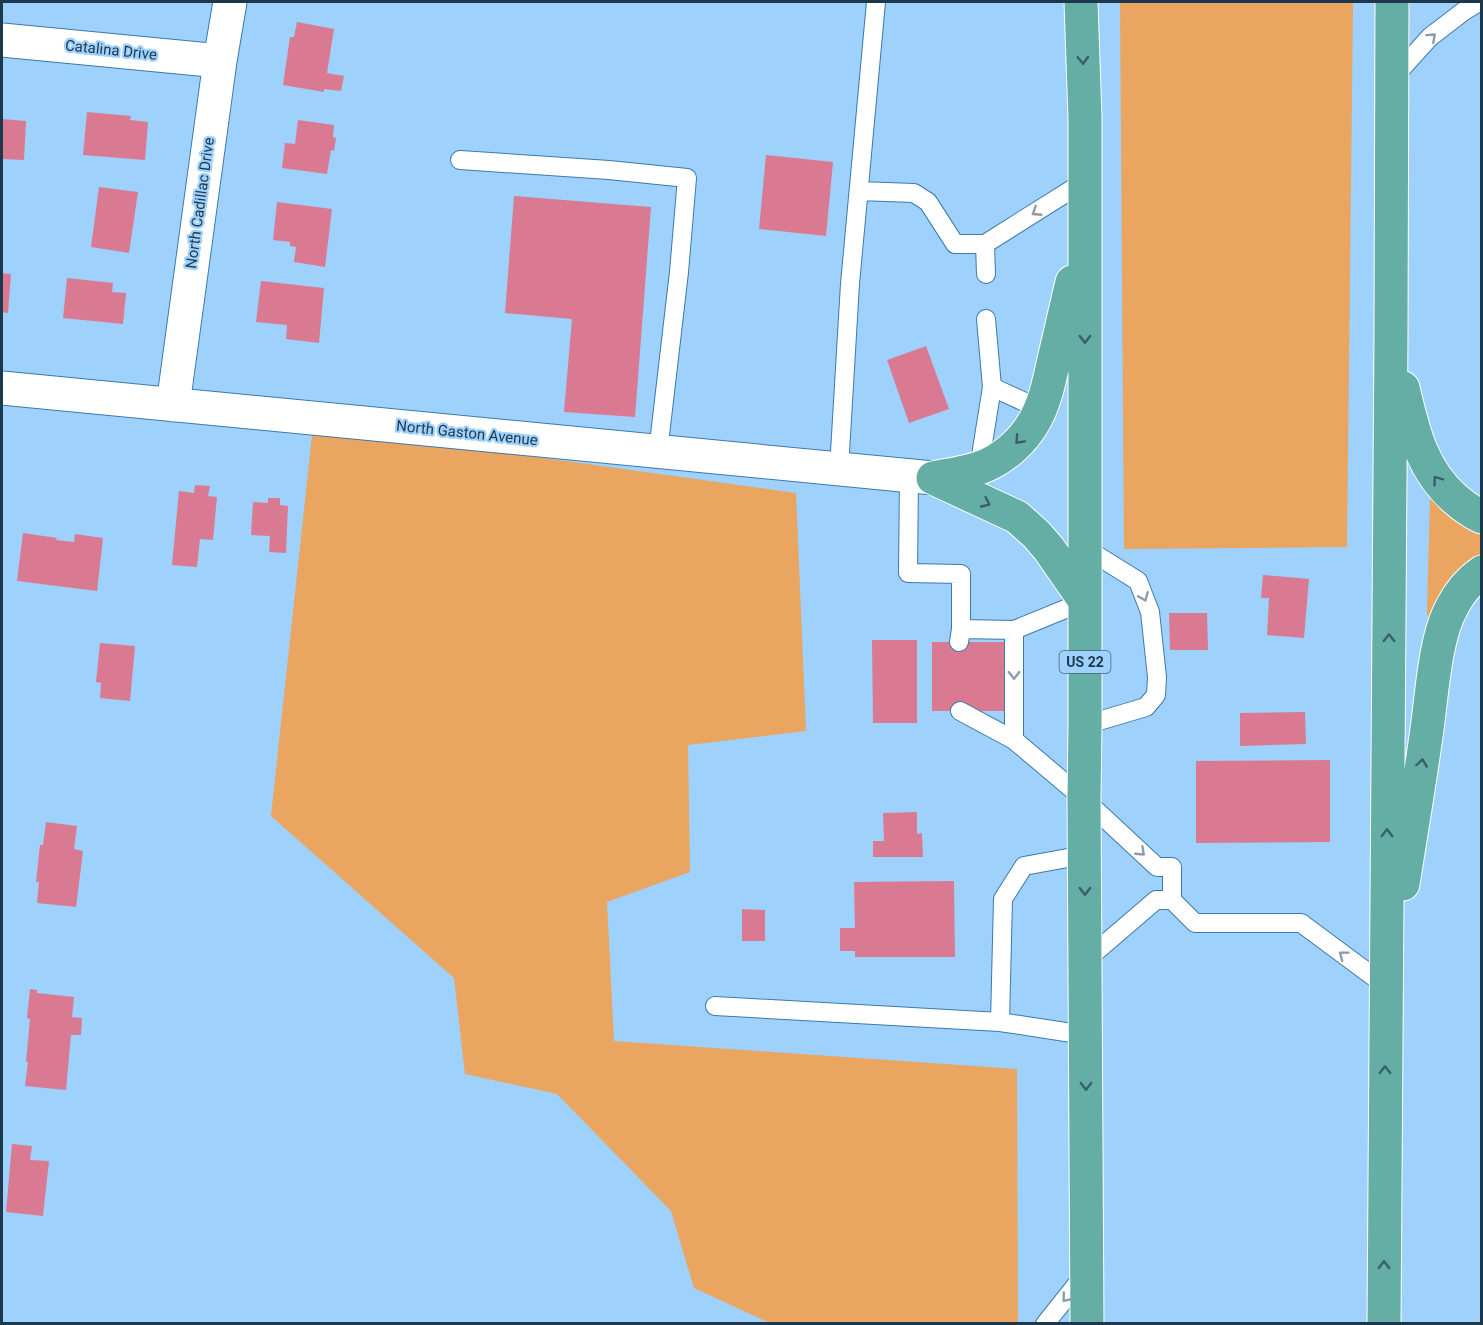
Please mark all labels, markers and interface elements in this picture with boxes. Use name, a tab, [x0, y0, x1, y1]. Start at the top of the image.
one-way arrow	[1425, 33, 1435, 44]
street label: Catalina Drive	[64, 36, 158, 64]
one-way arrow	[1077, 55, 1090, 64]
street label: North Cadillac Drive	[182, 136, 218, 270]
one-way arrow	[1031, 205, 1042, 216]
one-way arrow	[1079, 334, 1091, 343]
street label: North Gaston Avenue	[395, 417, 539, 449]
one-way arrow	[1015, 434, 1026, 444]
one-way arrow	[1434, 475, 1445, 486]
one-way arrow	[980, 495, 991, 507]
one-way arrow	[1137, 591, 1149, 602]
one-way arrow	[1383, 634, 1395, 643]
road number: US 22	[1060, 651, 1110, 673]
one-way arrow	[1008, 670, 1020, 679]
one-way arrow	[1416, 758, 1428, 767]
one-way arrow	[1381, 829, 1393, 838]
one-way arrow	[1134, 845, 1145, 856]
one-way arrow	[1078, 886, 1091, 895]
one-way arrow	[1339, 951, 1350, 962]
one-way arrow	[1379, 1066, 1391, 1075]
one-way arrow	[1080, 1081, 1092, 1090]
one-way arrow	[1378, 1261, 1390, 1270]
one-way arrow	[1062, 1291, 1073, 1302]

